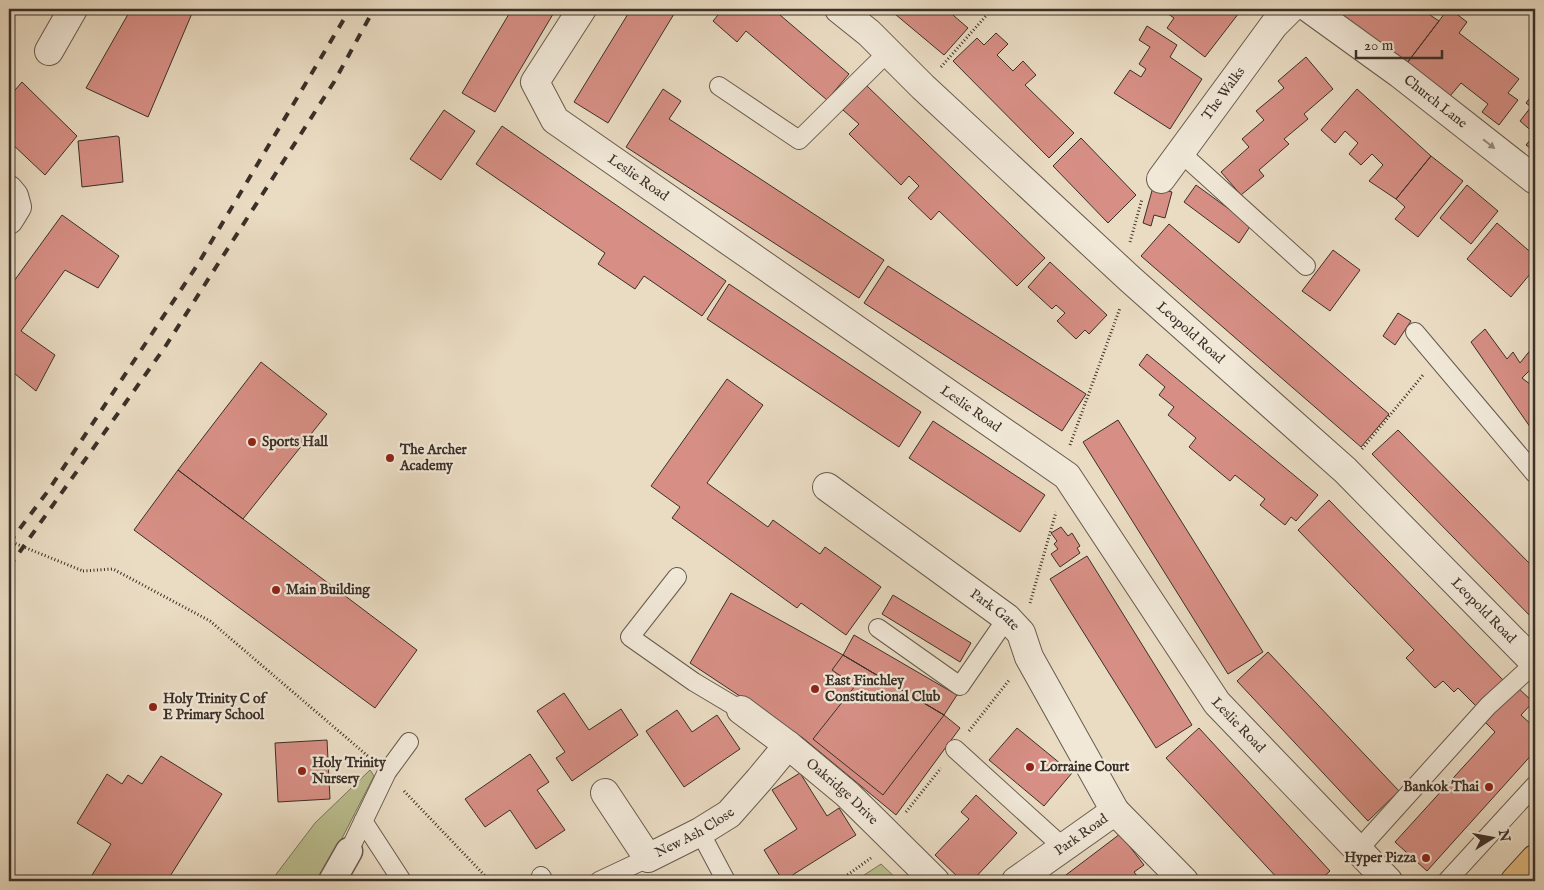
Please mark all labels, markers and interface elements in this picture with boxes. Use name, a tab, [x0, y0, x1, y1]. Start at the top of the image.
scale bar	[1356, 28, 1443, 60]
text: 20 m	[1364, 36, 1394, 55]
street label: The Walks	[1198, 63, 1249, 124]
street label: Church Lane	[1400, 71, 1471, 133]
one-way arrow	[1482, 138, 1495, 149]
street label: Leslie Road	[604, 150, 672, 206]
street label: Leopold Road	[1153, 298, 1229, 368]
street label: Leslie Road	[937, 382, 1005, 437]
place label: Sports Hall	[262, 433, 329, 451]
marker: Sports Hall	[246, 436, 258, 448]
place label: The Archer Academy	[399, 441, 468, 475]
marker: The Archer Academy	[384, 452, 396, 464]
street label: Leopold Road	[1447, 574, 1520, 648]
place label: Main Building	[286, 581, 371, 599]
marker: Main Building	[270, 584, 282, 596]
street label: Park Gate	[966, 585, 1024, 635]
place label: East Finchley Constitutional Club	[825, 672, 941, 706]
marker: East Finchley Constitutional Club	[809, 683, 821, 695]
place label: Holy Trinity C of E Primary School	[163, 690, 268, 724]
street label: Leslie Road	[1207, 694, 1269, 757]
marker: Holy Trinity C of E Primary School	[147, 701, 159, 713]
place label: Holy Trinity Nursery	[311, 754, 387, 788]
street label: Oakridge Drive	[802, 755, 882, 829]
place label: Lorraine Court	[1040, 758, 1130, 776]
marker: Lorraine Court	[1024, 761, 1036, 773]
marker: Holy Trinity Nursery	[296, 765, 308, 777]
place label: Bankok Thai	[1403, 778, 1479, 796]
marker: Bankok Thai	[1483, 781, 1495, 793]
street label: New Ash Close	[652, 804, 739, 862]
street label: Park Road	[1051, 809, 1112, 860]
north arrow	[1466, 812, 1516, 862]
text: N	[1494, 827, 1514, 843]
place label: Hyper Pizza	[1344, 849, 1417, 867]
marker: Hyper Pizza	[1420, 852, 1432, 864]

